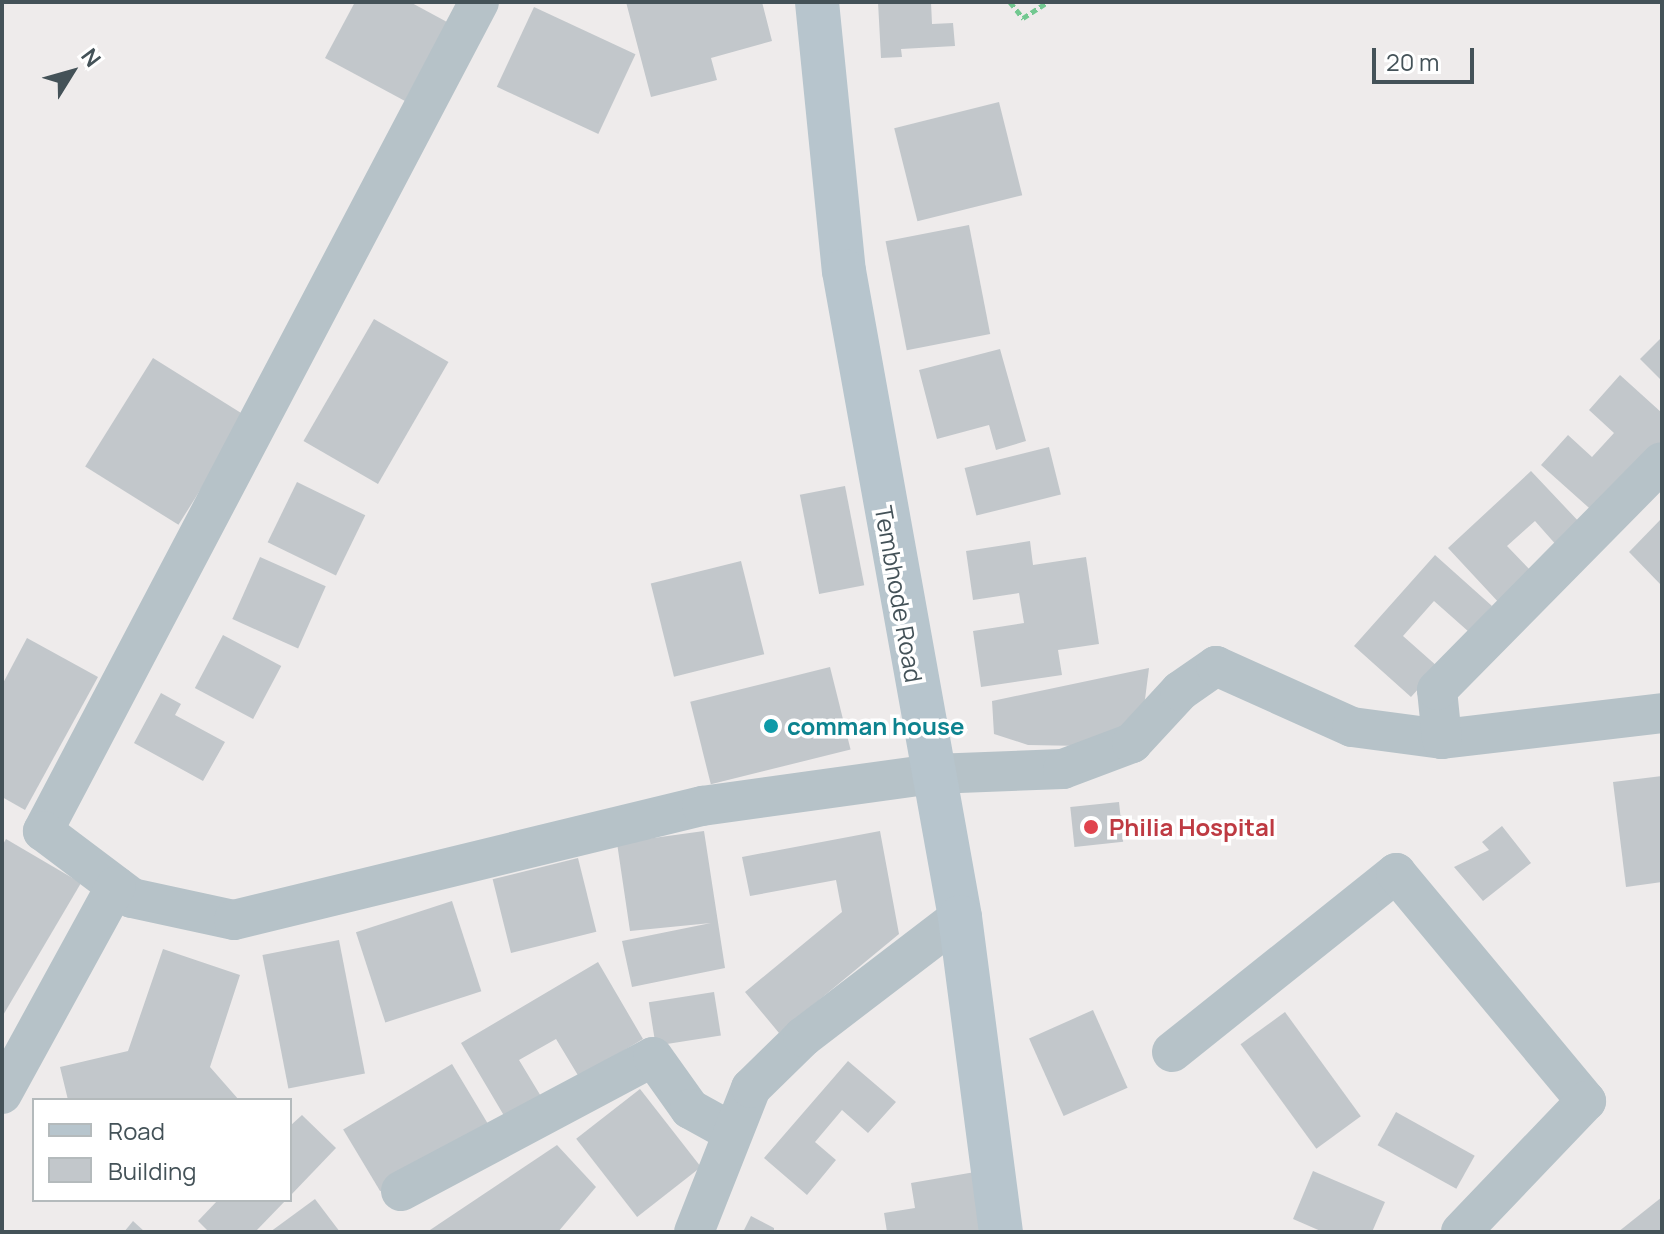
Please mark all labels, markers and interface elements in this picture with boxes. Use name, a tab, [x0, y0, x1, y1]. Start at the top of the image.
north arrow	[32, 32, 112, 112]
scale bar	[1376, 32, 1478, 82]
text: N	[74, 42, 108, 73]
text: 20 m	[1386, 45, 1439, 78]
street label: Tembhode Road	[869, 503, 929, 685]
place label: comman house	[787, 712, 964, 740]
marker: comman house	[762, 717, 780, 735]
place label: Philia Hospital	[1109, 813, 1275, 841]
marker: Philia Hospital	[1080, 816, 1102, 838]
legend	[32, 1098, 292, 1202]
text: Road	[108, 1114, 165, 1147]
text: Building	[108, 1154, 196, 1187]

